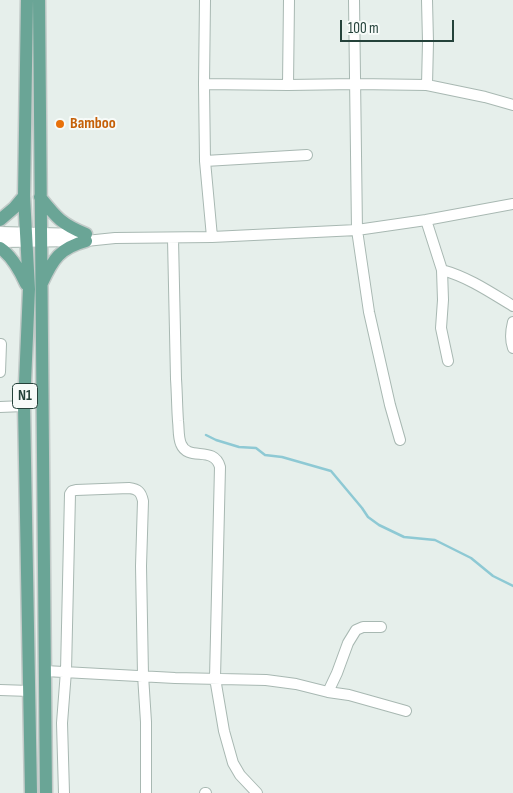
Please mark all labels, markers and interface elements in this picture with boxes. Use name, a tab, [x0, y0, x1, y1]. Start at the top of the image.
scale bar	[343, 10, 457, 42]
text: 100 m	[348, 19, 379, 38]
place label: Bamboo	[70, 114, 116, 134]
marker: Bamboo	[54, 118, 66, 130]
road number: N1	[12, 384, 38, 408]

